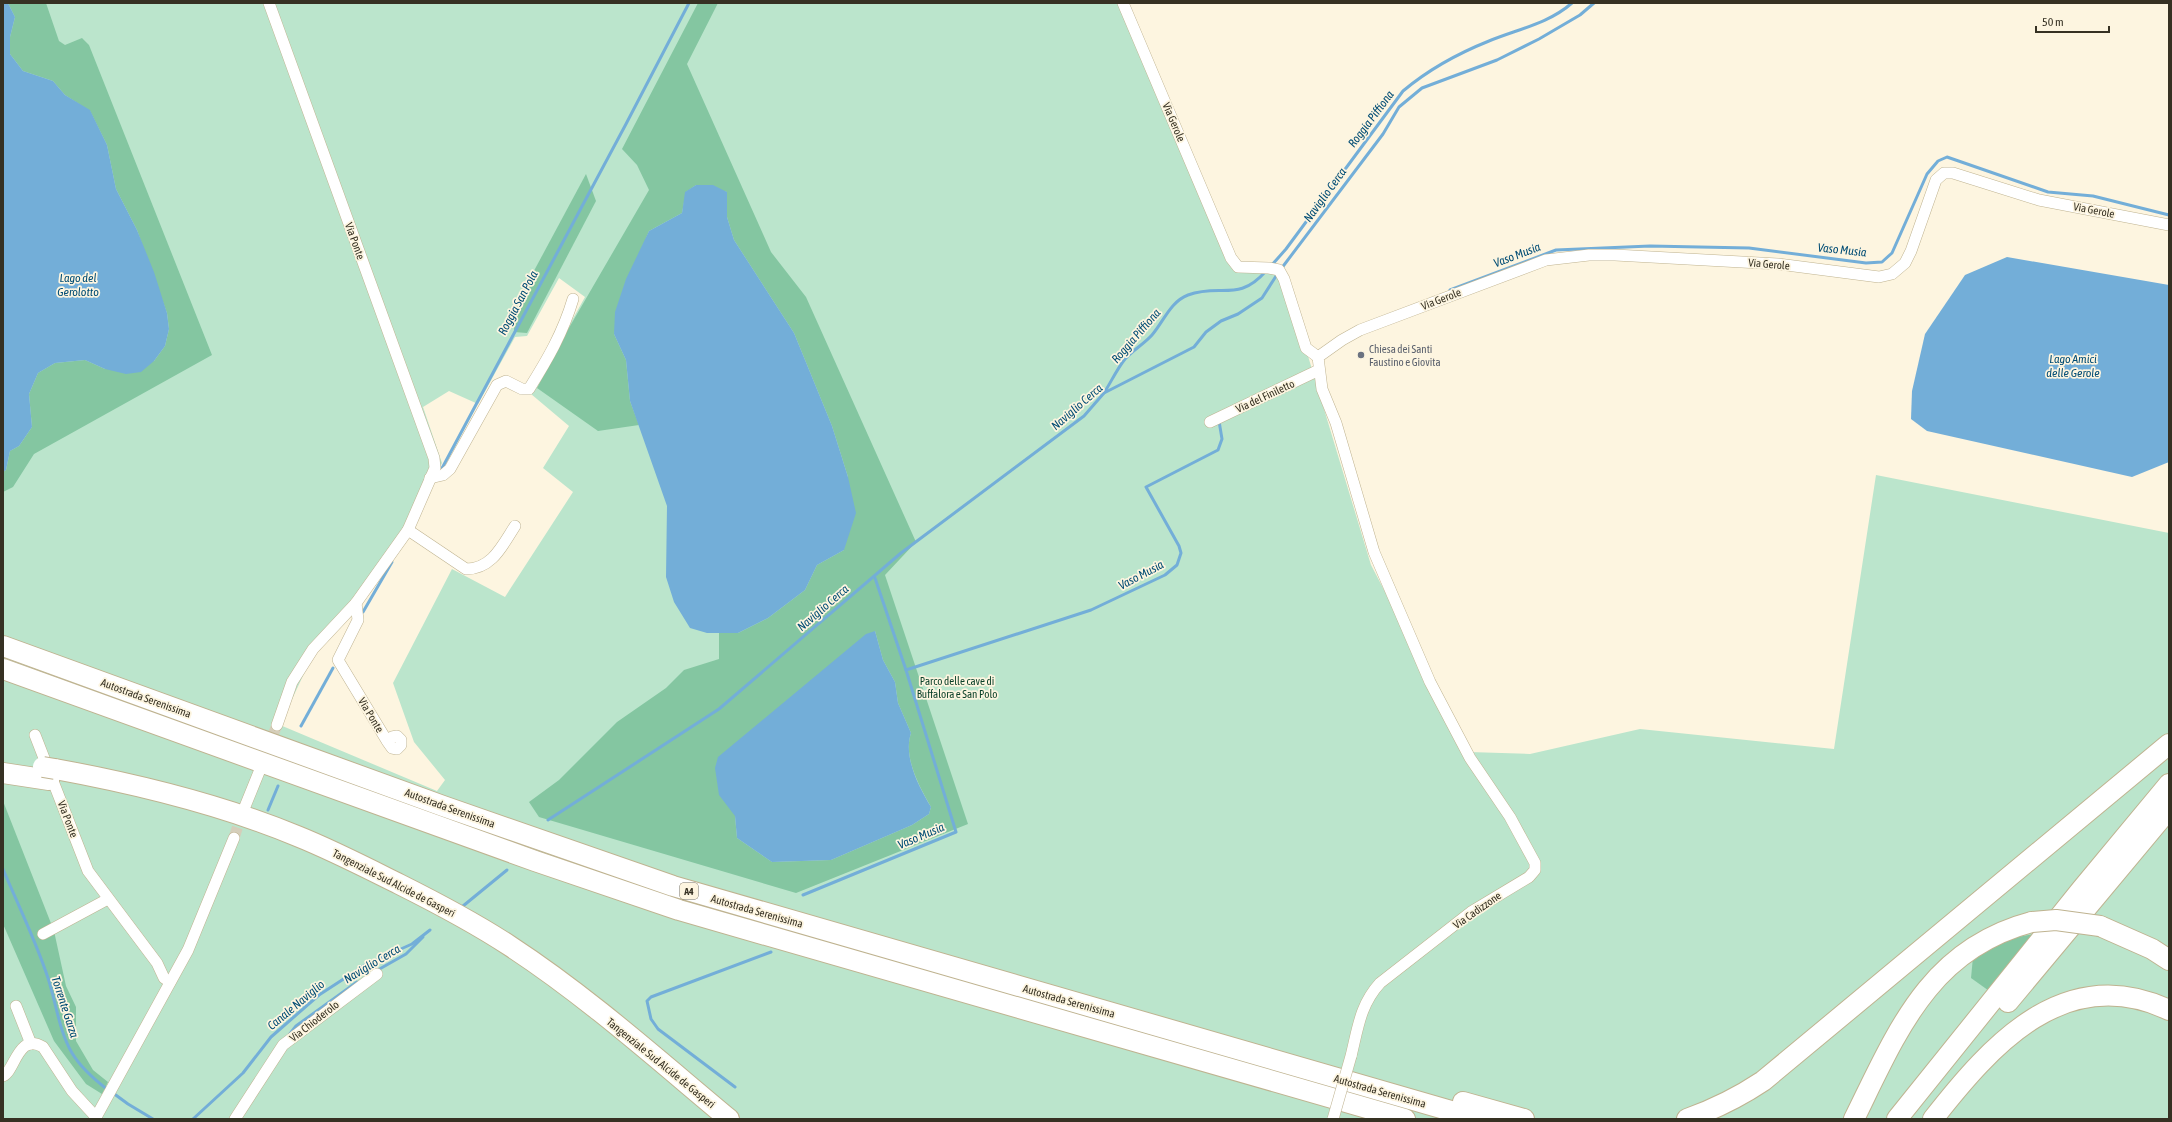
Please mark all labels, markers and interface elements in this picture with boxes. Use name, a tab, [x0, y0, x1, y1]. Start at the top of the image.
scale bar	[2036, 8, 2109, 34]
text: 50 m	[2042, 15, 2064, 29]
water label: Roggia Piffiona	[1345, 88, 1397, 150]
street label: Via Gerole	[1160, 101, 1188, 143]
water label: Naviglio Cerca	[1301, 165, 1350, 225]
street label: Via Gerole	[2072, 200, 2116, 220]
street label: Via Ponte	[343, 221, 367, 261]
water label: Vaso Musia	[1492, 240, 1543, 270]
water label: Vaso Musia	[1817, 240, 1868, 260]
street label: Via Gerole	[1748, 256, 1790, 272]
water label: Roggia San Pola	[495, 268, 541, 338]
water label: Lago del Gerolotto	[57, 271, 99, 299]
street label: Via Gerole	[1419, 286, 1463, 312]
water label: Roggia Piffiona	[1109, 306, 1164, 366]
place label: Chiesa dei Santi Faustino e Giovita	[1369, 343, 1441, 368]
marker: Chiesa dei Santi Faustino e Giovita	[1356, 350, 1366, 360]
water label: Lago Amici delle Gerole	[2046, 352, 2100, 380]
street label: Via del Finiletto	[1234, 377, 1296, 415]
water label: Naviglio Cerca	[1049, 381, 1106, 433]
water label: Vaso Musia	[1116, 557, 1166, 593]
water label: Naviglio Cerca	[795, 582, 852, 634]
park label: Parco delle cave di Buffalora e San Polo	[917, 675, 997, 700]
street label: Autostrada Serenissima	[99, 676, 193, 720]
street label: Via Ponte	[356, 695, 386, 735]
street label: Autostrada Serenissima	[403, 786, 497, 830]
street label: Via Ponte	[56, 799, 80, 839]
water label: Vaso Musia	[896, 820, 947, 852]
street label: Tangenziale Sud Alcide de Gasperi	[331, 847, 457, 919]
road number: A4	[680, 883, 698, 899]
street label: Via Cadizzone	[1451, 889, 1503, 931]
street label: Autostrada Serenissima	[710, 892, 804, 930]
water label: Naviglio Cerca	[341, 941, 403, 986]
water label: Torrente Garza	[48, 974, 82, 1040]
water label: Canale Naviglio	[265, 977, 328, 1033]
street label: Autostrada Serenissima	[1022, 982, 1116, 1020]
street label: Via Chioderolo	[287, 998, 341, 1044]
street label: Tangenziale Sud Alcide de Gasperi	[604, 1016, 718, 1110]
street label: Autostrada Serenissima	[1333, 1072, 1427, 1110]

